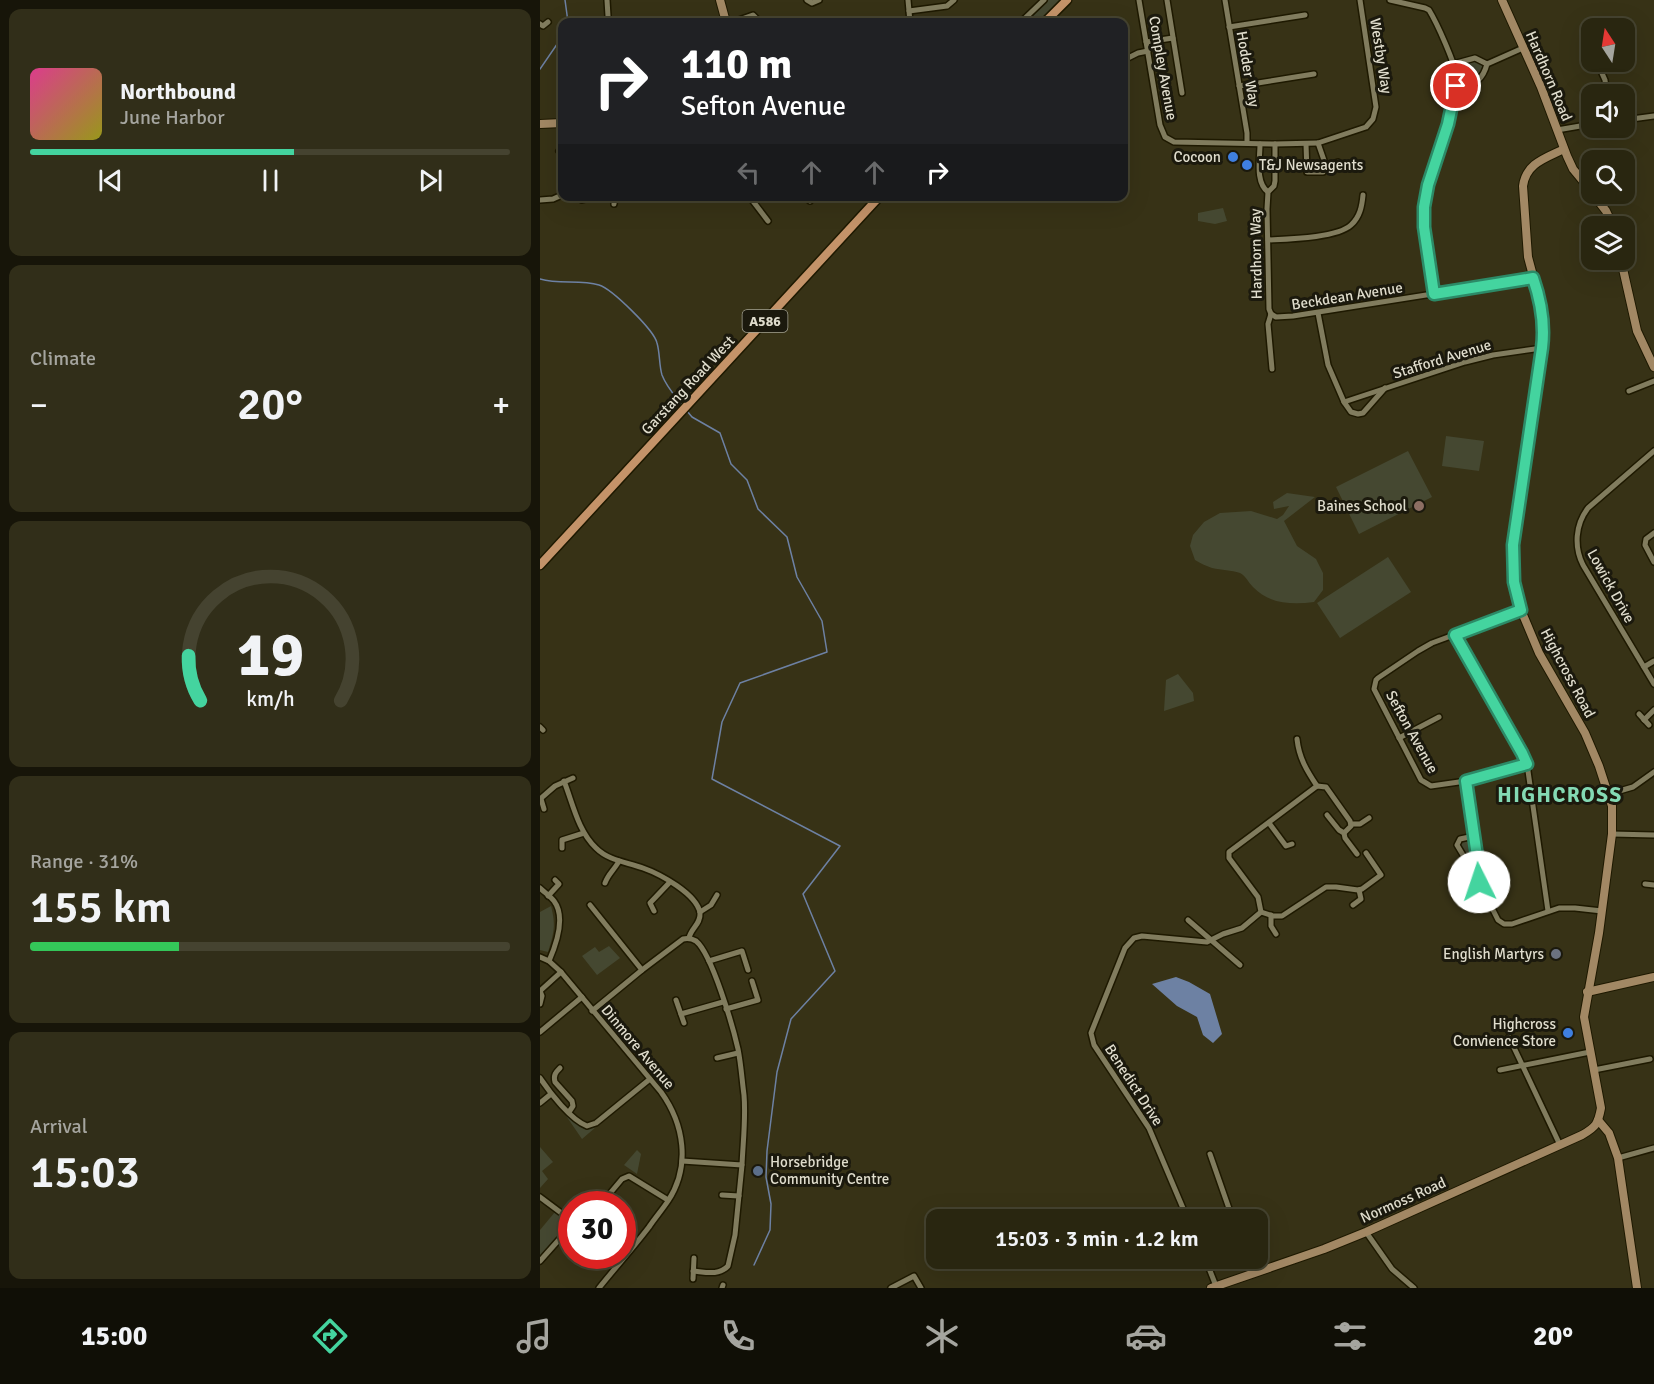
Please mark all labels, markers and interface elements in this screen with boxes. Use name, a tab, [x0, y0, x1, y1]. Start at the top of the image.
street label: Compley Avenue	[1145, 15, 1181, 121]
street label: Westby Way	[1366, 17, 1396, 95]
north arrow	[1581, 18, 1635, 72]
map controls	[1581, 18, 1635, 270]
street label: Hardhorn Road	[1522, 28, 1576, 124]
street label: Hodder Way	[1232, 30, 1264, 108]
text: 110 m	[681, 39, 792, 90]
icon: right	[582, 42, 660, 120]
pin	[1430, 60, 1481, 111]
icon: arrive	[1439, 69, 1472, 102]
text: Northbound	[120, 78, 236, 105]
button: sound	[1581, 84, 1635, 138]
text: Sefton Avenue	[681, 90, 846, 123]
text: June Harbor	[120, 105, 225, 130]
place label: Cocoon	[1173, 148, 1221, 166]
marker: Cocoon	[1226, 150, 1240, 164]
button: search	[1581, 150, 1635, 204]
icon: left	[732, 156, 765, 189]
icon: ahead	[795, 156, 828, 189]
icon: ahead	[858, 156, 891, 189]
icon: right	[921, 156, 954, 189]
place label: T&J Newsagents	[1259, 156, 1364, 174]
marker: T&J Newsagents	[1240, 158, 1254, 172]
icon: previous	[94, 164, 127, 197]
icon: pause	[254, 164, 287, 197]
icon: next	[414, 164, 447, 197]
street label: Hardhorn Way	[1246, 209, 1266, 299]
button: layers	[1581, 216, 1635, 270]
street label: Beckdean Avenue	[1290, 278, 1404, 314]
road number: A586	[742, 310, 788, 332]
street label: Garstang Road West	[638, 332, 738, 438]
street label: Stafford Avenue	[1391, 335, 1493, 383]
text: Climate	[30, 346, 96, 371]
text: 20°	[237, 377, 303, 432]
text: −	[30, 385, 48, 426]
text: +	[492, 385, 510, 426]
place label: Baines School	[1317, 497, 1407, 515]
marker: Baines School	[1412, 499, 1426, 513]
street label: Lowick Drive	[1583, 546, 1639, 626]
text: 19	[236, 616, 304, 693]
street label: Highcross Road	[1537, 625, 1599, 721]
text: km/h	[246, 686, 294, 712]
street label: Sefton Avenue	[1382, 688, 1442, 776]
district label: HIGHCROSS	[1497, 782, 1623, 808]
text: Range · 31%	[30, 849, 138, 874]
position arrow	[1447, 850, 1511, 914]
text: 155 km	[30, 880, 172, 935]
place label: English Martyrs	[1443, 945, 1544, 963]
marker: English Martyrs	[1549, 947, 1563, 961]
street label: Dinmore Avenue	[597, 1001, 679, 1093]
place label: Highcross Convience Store	[1453, 1015, 1556, 1050]
marker: Highcross Convience Store	[1561, 1026, 1575, 1040]
street label: Benedict Drive	[1101, 1041, 1167, 1129]
text: Arrival	[30, 1114, 88, 1139]
text: 15:03	[30, 1145, 140, 1200]
place label: Horsebridge Community Centre	[770, 1153, 889, 1188]
marker: Horsebridge Community Centre	[751, 1164, 765, 1178]
street label: Normoss Road	[1357, 1173, 1449, 1227]
speed limit sign: 30	[558, 1191, 636, 1269]
text: 15:03 · 3 min · 1.2 km	[995, 1225, 1199, 1252]
icon: directions	[309, 1315, 351, 1357]
icon: music	[513, 1315, 555, 1357]
icon: phone	[717, 1315, 759, 1357]
icon: climate	[921, 1315, 963, 1357]
icon: car	[1125, 1315, 1167, 1357]
icon: filters	[1329, 1315, 1371, 1357]
text: 15:00	[81, 1320, 147, 1353]
text: 20°	[1533, 1320, 1573, 1353]

